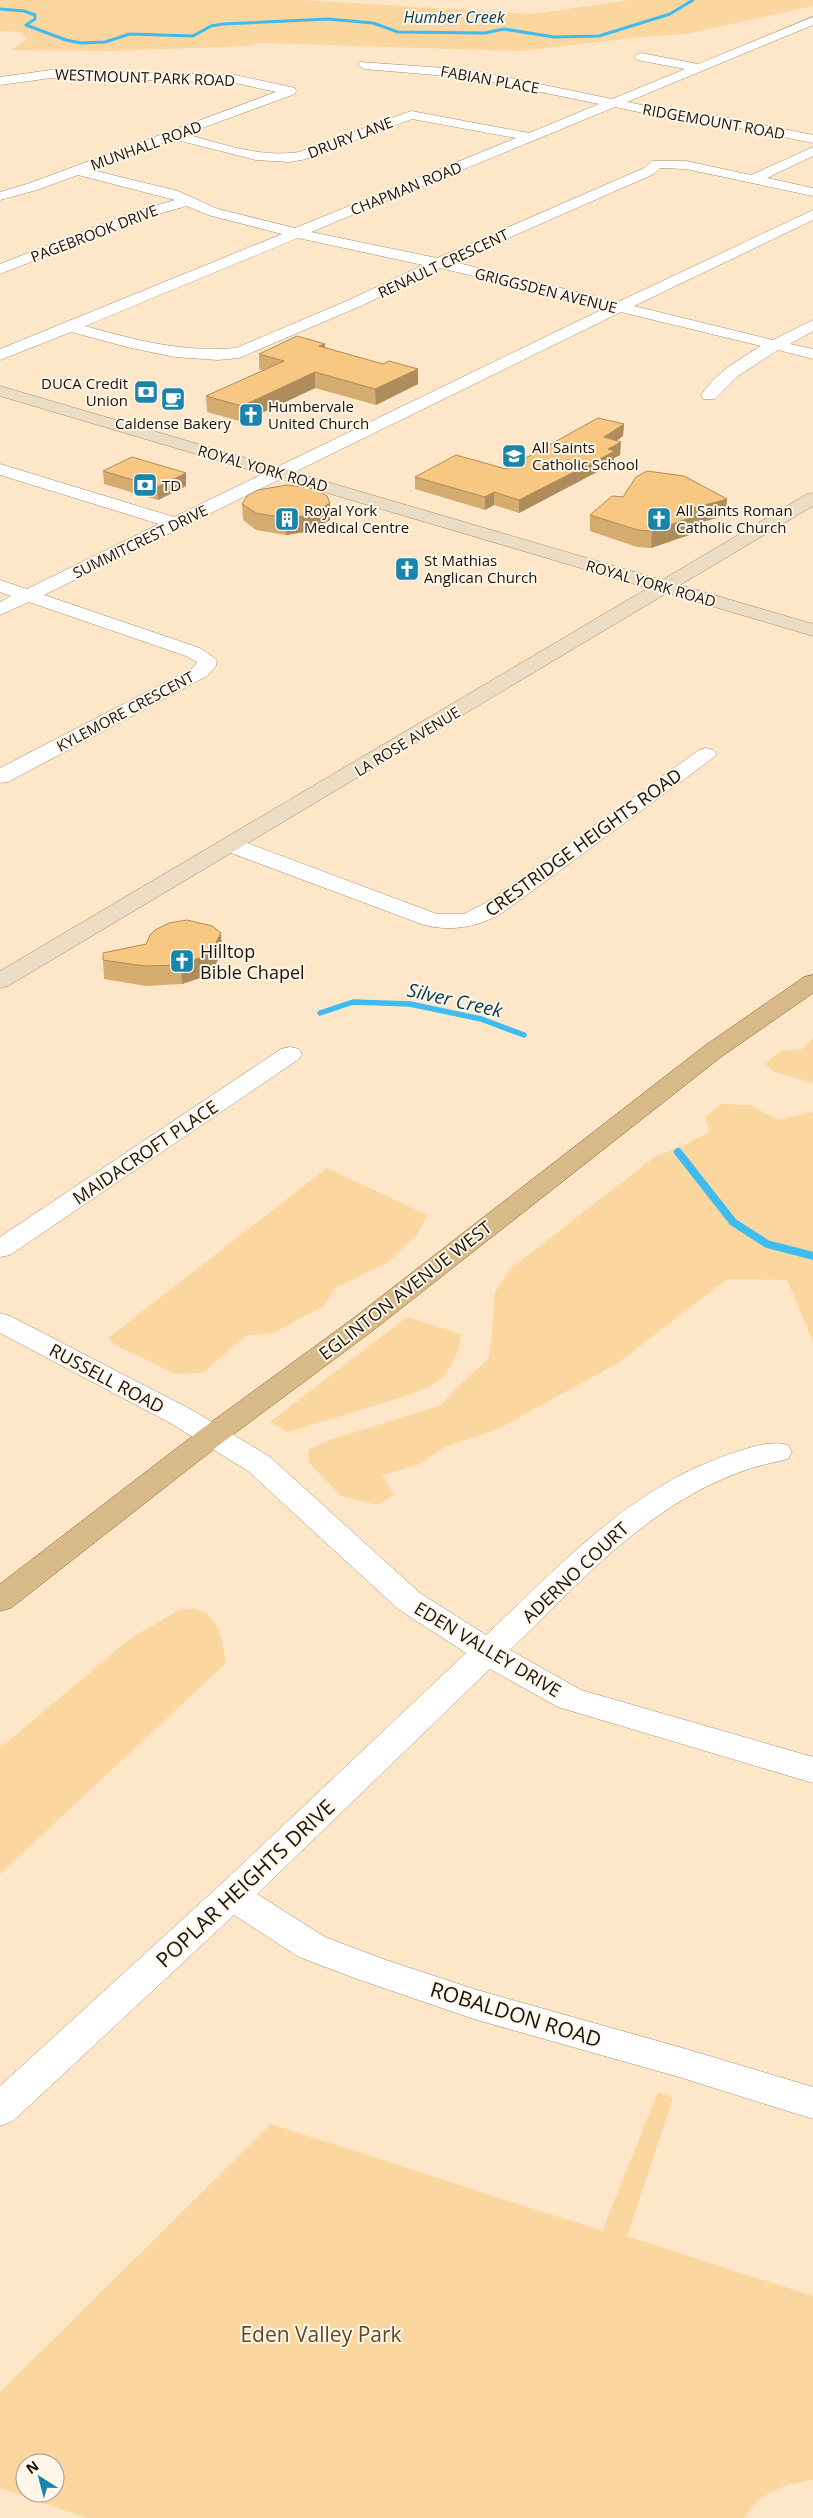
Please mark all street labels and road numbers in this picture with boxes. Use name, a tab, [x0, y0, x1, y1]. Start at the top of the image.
street label: FABIAN PLACE	[439, 60, 541, 98]
street label: WESTMOUNT PARK ROAD	[55, 64, 235, 90]
street label: RIDGEMOUNT ROAD	[641, 99, 787, 143]
street label: DRURY LANE	[305, 112, 395, 162]
street label: MUNHALL ROAD	[88, 116, 204, 174]
street label: CHAPMAN ROAD	[347, 157, 465, 219]
street label: PAGEBROOK DRIVE	[28, 200, 160, 266]
street label: RENAULT CRESCENT	[374, 224, 512, 302]
street label: GRIGGSDEN AVENUE	[473, 263, 619, 317]
street label: ROYAL YORK ROAD	[196, 440, 330, 496]
street label: SUMMITCREST DRIVE	[69, 500, 211, 582]
street label: ROYAL YORK ROAD	[584, 555, 718, 611]
street label: KYLEMORE CRESCENT	[53, 666, 198, 756]
street label: LA ROSE AVENUE	[350, 702, 464, 780]
street label: CRESTRIDGE HEIGHTS ROAD	[480, 762, 686, 922]
street label: MAIDACROFT PLACE	[68, 1094, 222, 1210]
street label: EGLINTON AVENUE WEST	[314, 1215, 496, 1365]
street label: RUSSELL ROAD	[45, 1338, 169, 1418]
street label: ADERNO COURT	[517, 1516, 633, 1628]
street label: EDEN VALLEY DRIVE	[410, 1596, 566, 1702]
street label: POPLAR HEIGHTS DRIVE	[150, 1793, 340, 1973]
street label: ROBALDON ROAD	[427, 1975, 605, 2053]

